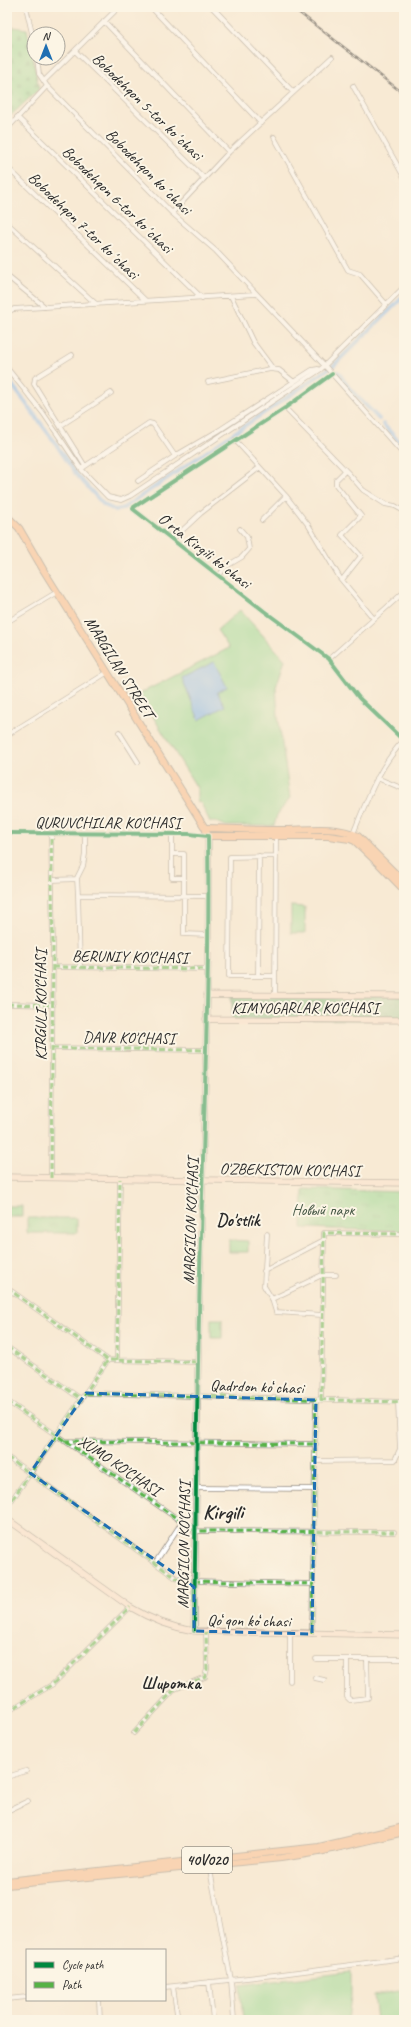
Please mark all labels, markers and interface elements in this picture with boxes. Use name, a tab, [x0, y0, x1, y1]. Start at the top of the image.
north arrow	[26, 26, 66, 66]
text: N	[43, 29, 52, 43]
street label: Bobodehqon 5-tor koʼchasi	[88, 49, 208, 166]
street label: Bobodehqon koʼchasi	[101, 125, 197, 220]
street label: Bobodehqon 6-tor koʼchasi	[58, 142, 178, 259]
street label: Bobodehqon 7-tor koʼchasi	[24, 168, 144, 285]
street label: Oʻrta Kirgili koʻchasi	[154, 508, 256, 594]
street label: MARGILAN STREET	[80, 613, 161, 726]
street label: QURUVCHILAR KO'CHASI	[35, 813, 184, 833]
street label: KIRGULI KO'CHASI	[31, 946, 51, 1061]
street label: BERUNIY KO'CHASI	[72, 946, 192, 968]
street label: KIMYOGARLAR KO'CHASI	[231, 998, 382, 1018]
street label: DAVR KO'CHASI	[83, 1027, 179, 1049]
street label: MARG'ILON KO'CHASI	[179, 1154, 203, 1285]
street label: O'ZBEKISTON KO'CHASI	[219, 1159, 364, 1181]
park label: Новый парк	[292, 1200, 355, 1220]
district label: Do'stlik	[217, 1210, 261, 1231]
street label: Qadrdon koʻchasi	[210, 1375, 306, 1399]
street label: XUMO KO'CHASI	[74, 1431, 167, 1503]
street label: MARG'ILON KO'CHASI	[173, 1478, 195, 1609]
district label: Kirgili	[203, 1500, 246, 1525]
street label: Qoʻqon koʻchasi	[207, 1610, 293, 1632]
district label: Широтка	[141, 1673, 202, 1694]
road number: 40V020	[182, 1847, 232, 1873]
legend	[26, 1949, 166, 2001]
text: Cycle path	[62, 1957, 104, 1973]
text: Path	[62, 1977, 82, 1993]

